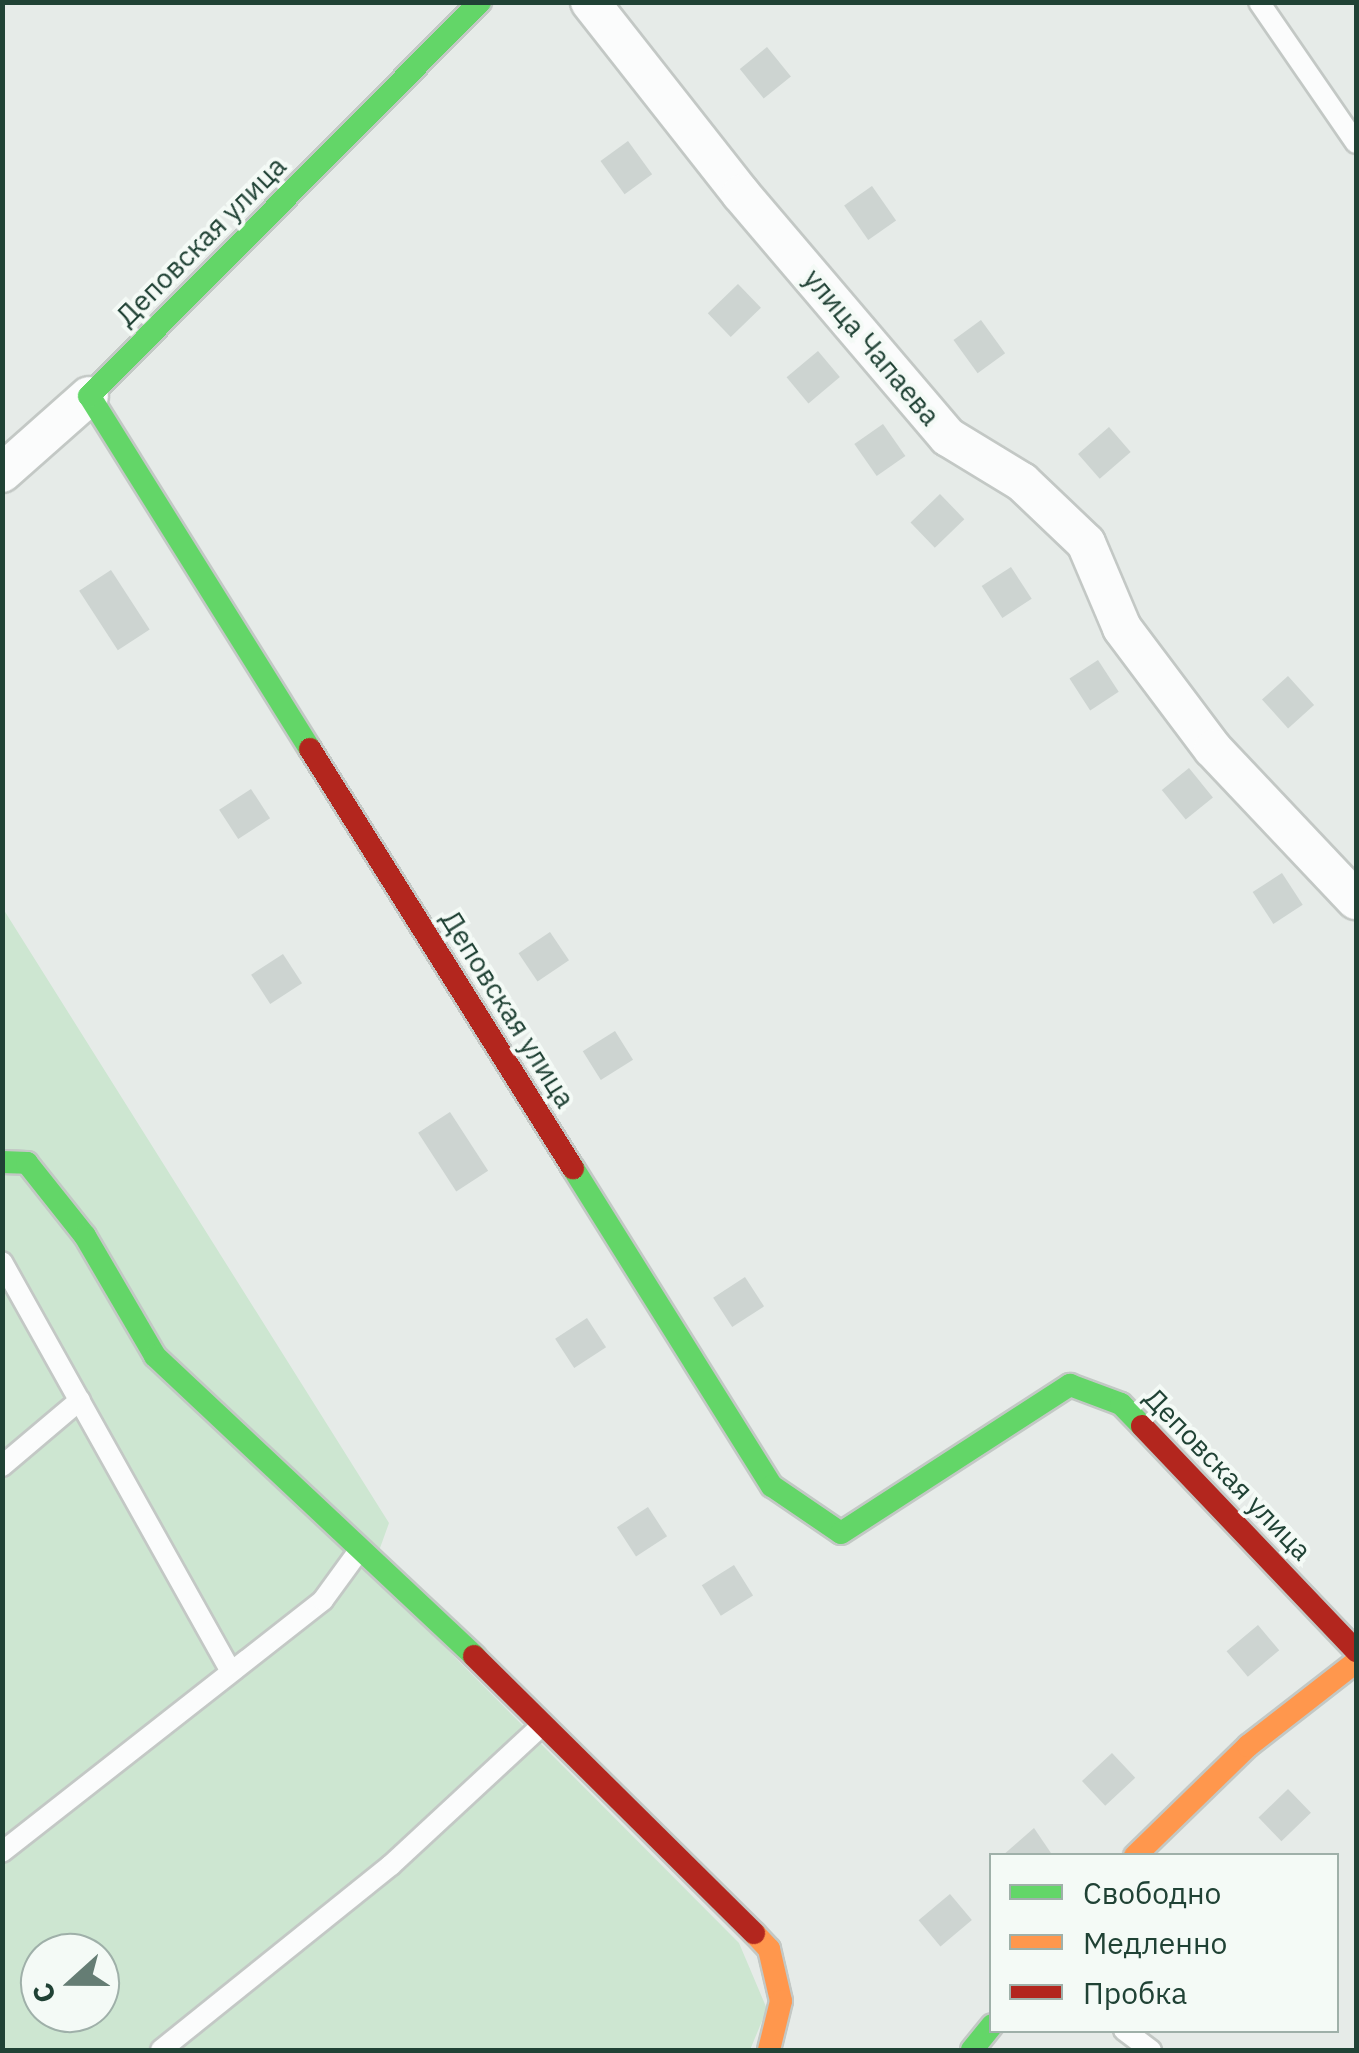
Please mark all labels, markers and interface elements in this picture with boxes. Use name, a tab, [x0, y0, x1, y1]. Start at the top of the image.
street label: Деповская улица	[109, 149, 293, 333]
street label: улица Чапаева	[797, 262, 947, 432]
street label: Деповская улица	[434, 904, 582, 1114]
street label: Деповская улица	[1137, 1381, 1319, 1567]
legend	[989, 1853, 1339, 2033]
text: Свободно	[1083, 1873, 1221, 1912]
text: Медленно	[1083, 1923, 1227, 1962]
north arrow	[20, 1933, 120, 2033]
text: Пробка	[1083, 1973, 1187, 2012]
text: С	[23, 1978, 64, 2008]

